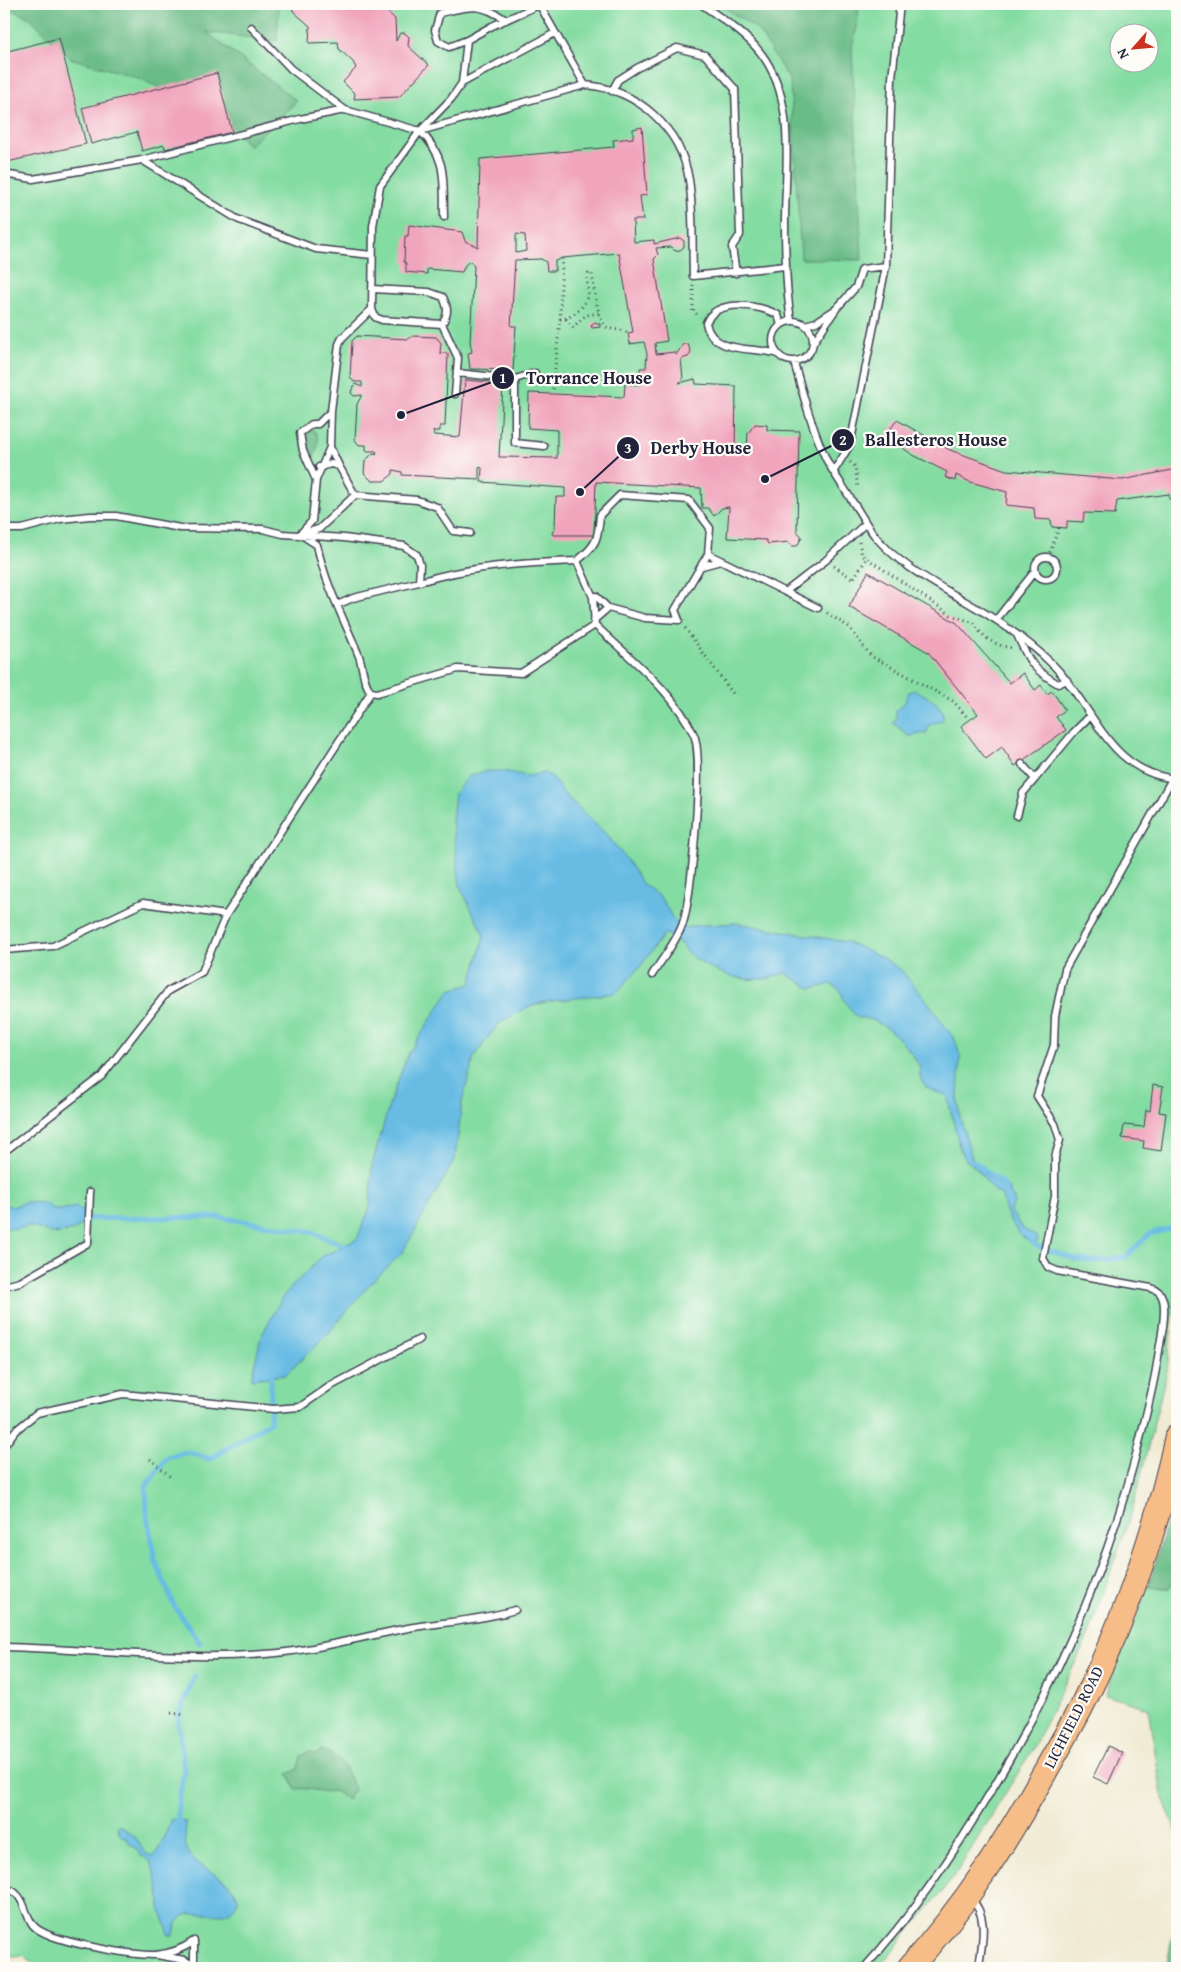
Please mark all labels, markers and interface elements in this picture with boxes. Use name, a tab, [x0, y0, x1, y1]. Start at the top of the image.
north arrow	[1108, 22, 1158, 72]
text: N	[1111, 45, 1133, 63]
callout: Torrance House	[491, 361, 662, 394]
text: Torrance House	[526, 364, 652, 391]
text: 1	[499, 367, 507, 388]
callout: Ballesteros House	[830, 423, 1017, 456]
text: Ballesteros House	[865, 426, 1007, 453]
text: 2	[839, 429, 847, 450]
callout: Derby House	[616, 431, 762, 464]
text: Derby House	[651, 434, 752, 461]
text: 3	[624, 437, 632, 458]
street label: LICHFIELD ROAD	[1037, 1662, 1109, 1772]

